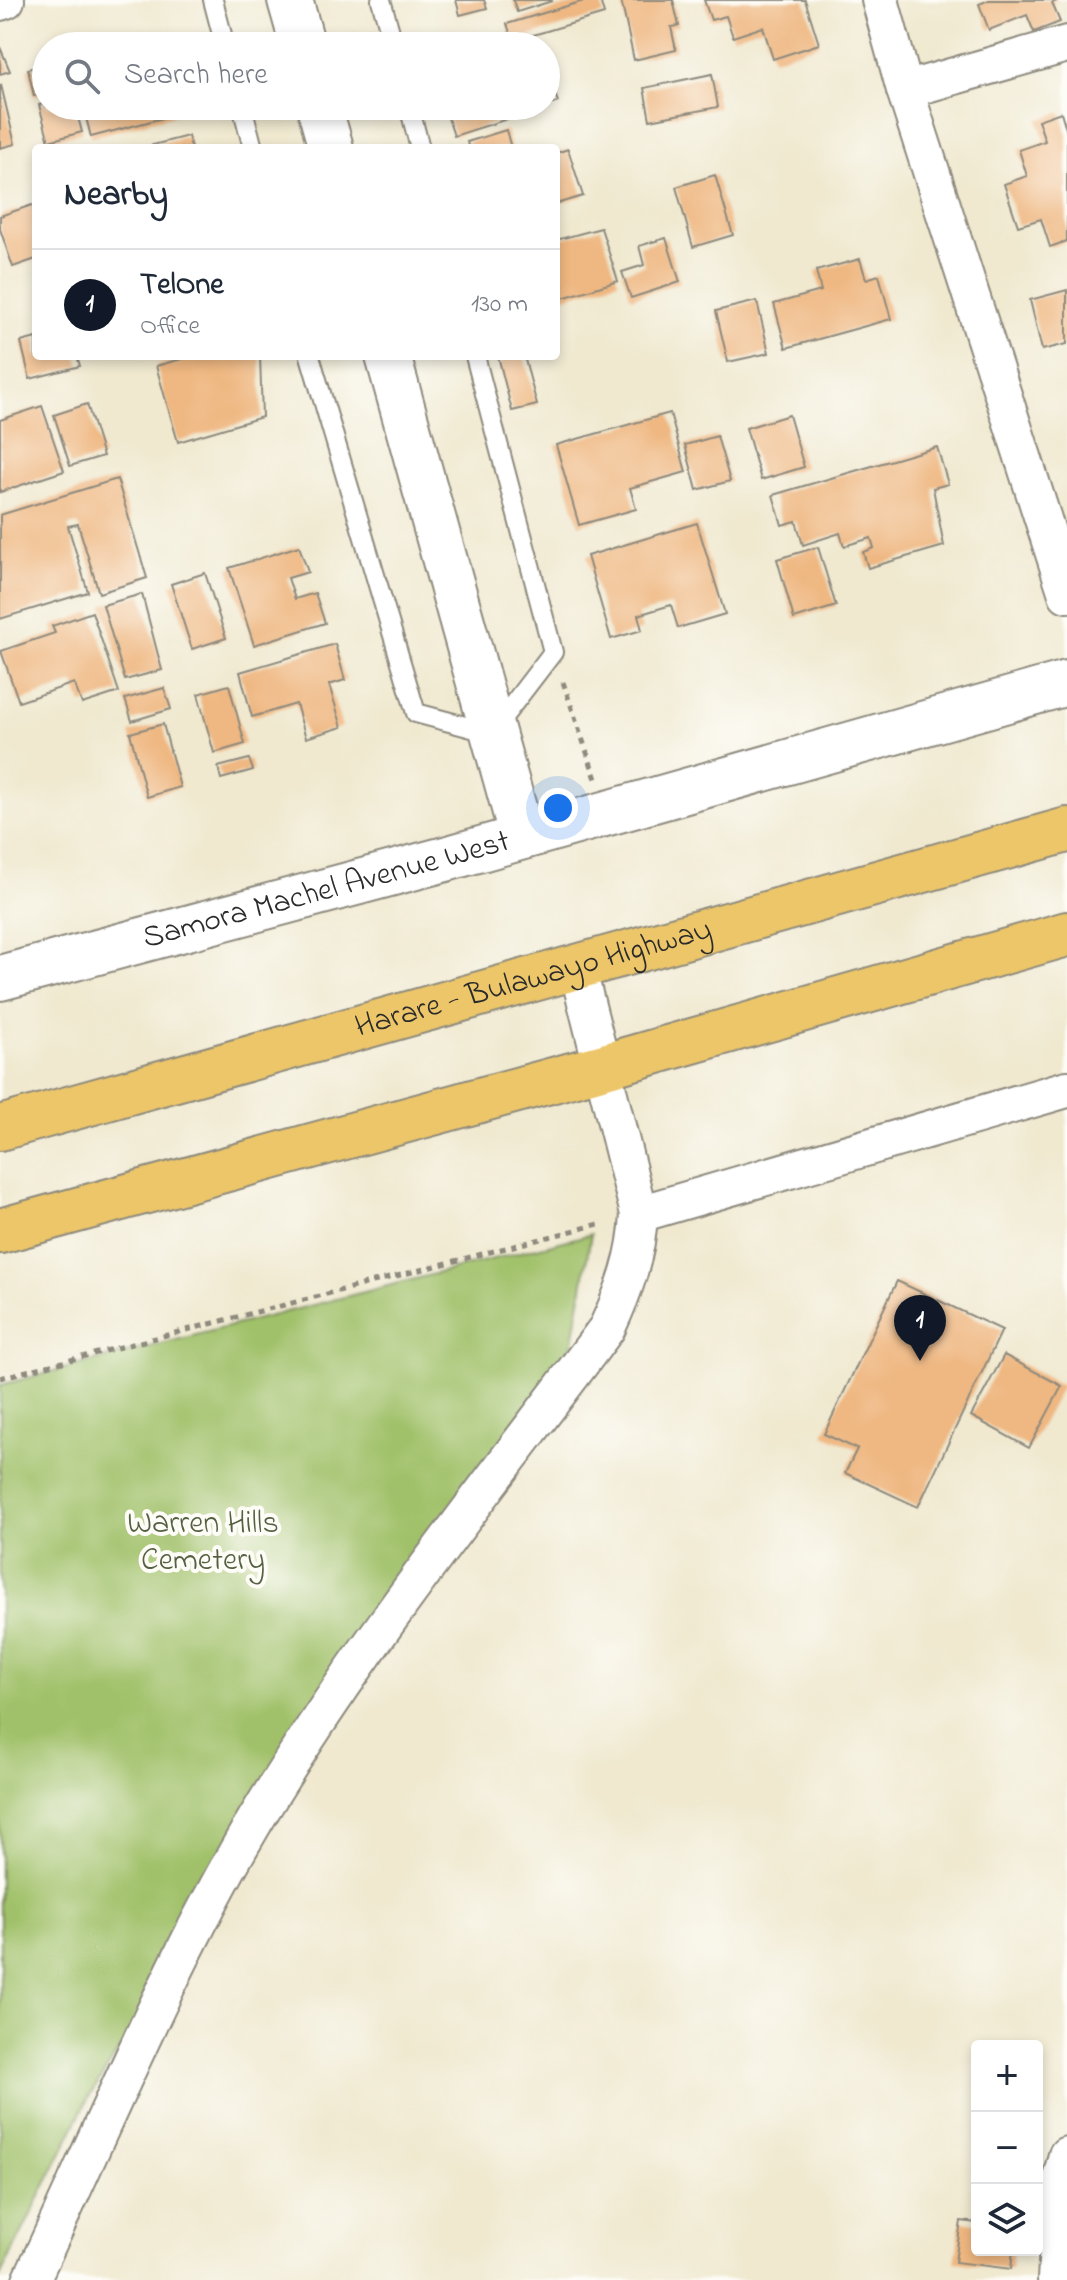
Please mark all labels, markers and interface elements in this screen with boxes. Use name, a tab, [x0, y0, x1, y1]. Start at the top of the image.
search box	[32, 32, 560, 120]
icon: search	[60, 54, 104, 98]
text: Search here	[124, 54, 268, 98]
text: Nearby	[64, 171, 168, 221]
text: TelOne	[140, 264, 224, 308]
text: 1	[86, 286, 94, 324]
text: 130 m	[471, 286, 528, 324]
text: Office	[140, 308, 200, 346]
your location	[538, 788, 578, 828]
street label: Samora Machel Avenue West	[138, 818, 516, 962]
street label: Harare - Bulawayo Highway	[350, 907, 717, 1051]
pin: 1	[894, 1295, 946, 1361]
park label: Warren Hills Cemetery	[127, 1501, 279, 1585]
map controls	[971, 2040, 1043, 2256]
button: +	[971, 2040, 1043, 2112]
button: −	[971, 2112, 1043, 2184]
button: layers	[971, 2184, 1043, 2256]

